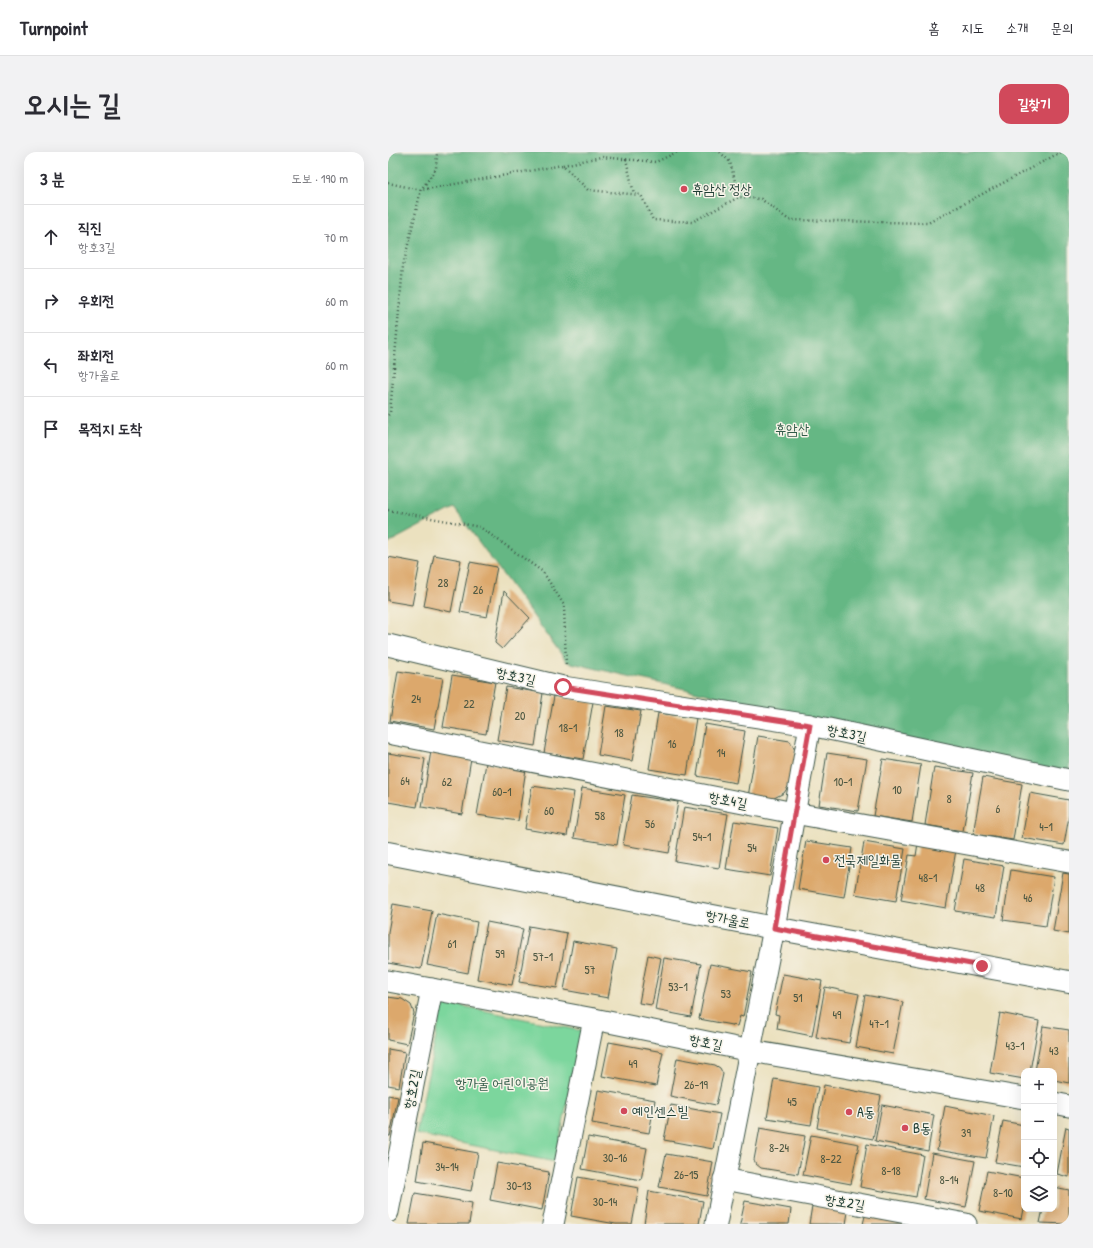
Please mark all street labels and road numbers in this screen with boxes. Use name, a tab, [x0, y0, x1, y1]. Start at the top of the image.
street label: 항호3길	[494, 662, 538, 689]
street label: 항호3길	[826, 719, 869, 746]
street label: 항호4길	[707, 786, 750, 813]
street label: 항가울로	[704, 905, 752, 932]
street label: 항호길	[688, 1029, 725, 1054]
street label: 항호2길	[398, 1067, 425, 1111]
street label: 항호2길	[824, 1189, 867, 1214]

